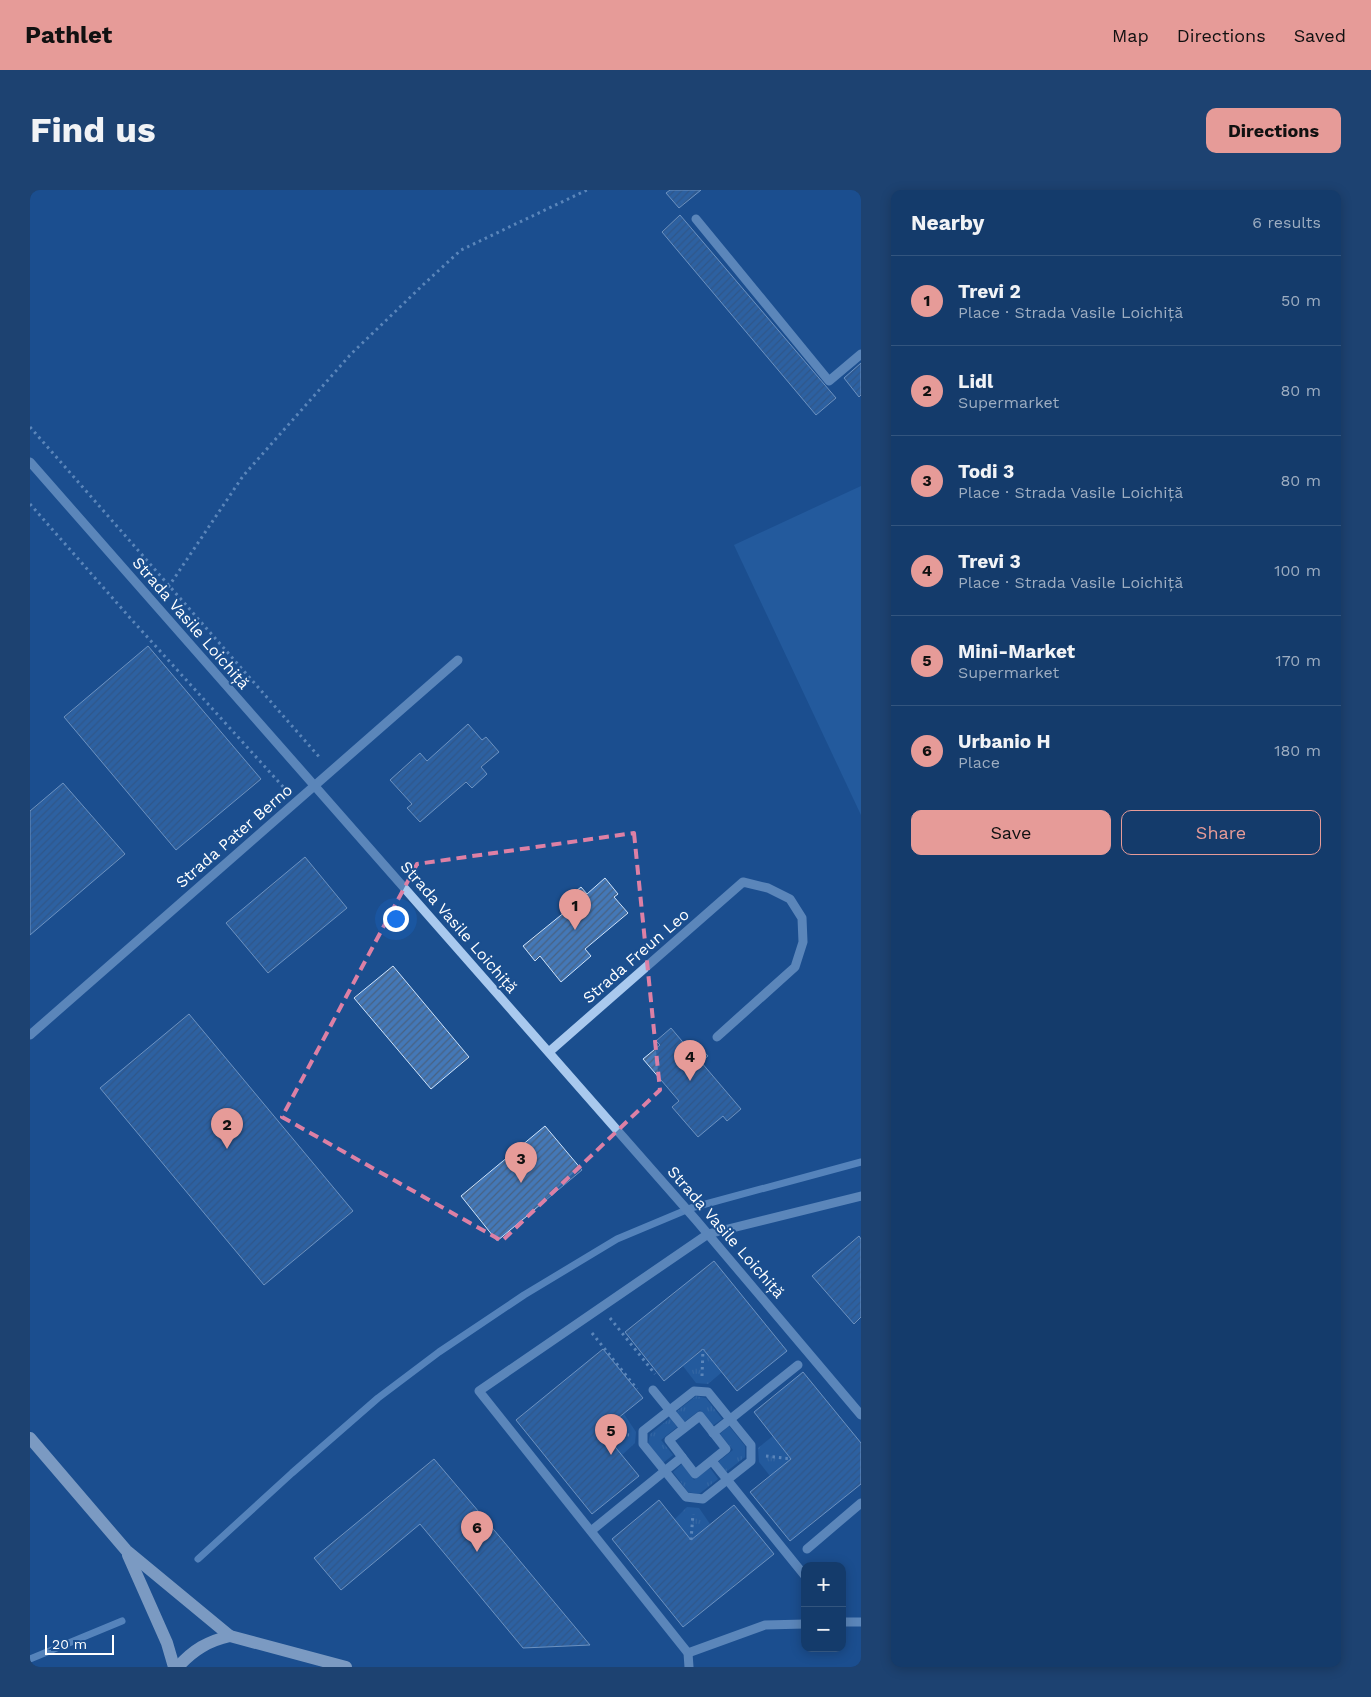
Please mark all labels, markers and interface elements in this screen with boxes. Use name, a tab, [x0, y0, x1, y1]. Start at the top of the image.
text: Pathlet	[25, 21, 112, 49]
text: Map	[1112, 25, 1149, 46]
text: Directions	[1177, 25, 1266, 46]
text: Saved	[1294, 25, 1346, 46]
button: Directions	[1206, 108, 1341, 153]
text: Find us	[30, 109, 156, 151]
text: Nearby	[911, 210, 984, 235]
text: 6 results	[1252, 213, 1321, 232]
text: Trevi 2	[958, 280, 1021, 303]
text: 1	[924, 291, 930, 310]
text: 50 m	[1281, 291, 1321, 310]
text: Place · Strada Vasile Loichiță	[958, 303, 1183, 322]
text: Lidl	[958, 370, 993, 393]
text: 2	[922, 381, 932, 400]
text: 80 m	[1280, 381, 1321, 400]
text: Supermarket	[958, 393, 1059, 412]
text: Todi 3	[958, 460, 1014, 483]
text: 3	[922, 471, 932, 490]
text: 80 m	[1280, 471, 1321, 490]
text: Place · Strada Vasile Loichiță	[958, 483, 1183, 502]
text: Trevi 3	[958, 550, 1021, 573]
street label: Strada Vasile Loichiță	[128, 553, 254, 693]
text: 4	[922, 561, 932, 580]
text: 100 m	[1274, 561, 1321, 580]
text: Place · Strada Vasile Loichiță	[958, 573, 1183, 592]
text: Mini-Market	[958, 640, 1075, 663]
text: 5	[922, 651, 932, 670]
text: 170 m	[1275, 651, 1321, 670]
text: Supermarket	[958, 663, 1059, 682]
text: Urbanio H	[958, 730, 1051, 753]
text: 6	[922, 741, 932, 760]
text: 180 m	[1274, 741, 1321, 760]
text: Place	[958, 753, 1000, 772]
street label: Strada Pater Berno	[172, 780, 296, 892]
button: Save	[911, 810, 1111, 855]
button: Share	[1121, 810, 1321, 855]
street label: Strada Vasile Loichiță	[396, 857, 522, 997]
pin: 1	[559, 889, 591, 930]
street label: Strada Freun Leo	[579, 905, 693, 1007]
your location	[383, 906, 409, 932]
pin: 4	[674, 1040, 706, 1081]
pin: 2	[211, 1108, 243, 1149]
pin: 3	[505, 1142, 537, 1183]
street label: Strada Vasile Loichiță	[663, 1162, 789, 1302]
pin: 5	[595, 1414, 627, 1455]
pin: 6	[461, 1511, 493, 1552]
map controls	[801, 1562, 846, 1652]
button: +	[801, 1562, 846, 1607]
button: −	[801, 1607, 846, 1652]
scale bar	[45, 1632, 114, 1655]
text: 20 m	[52, 1636, 87, 1652]

